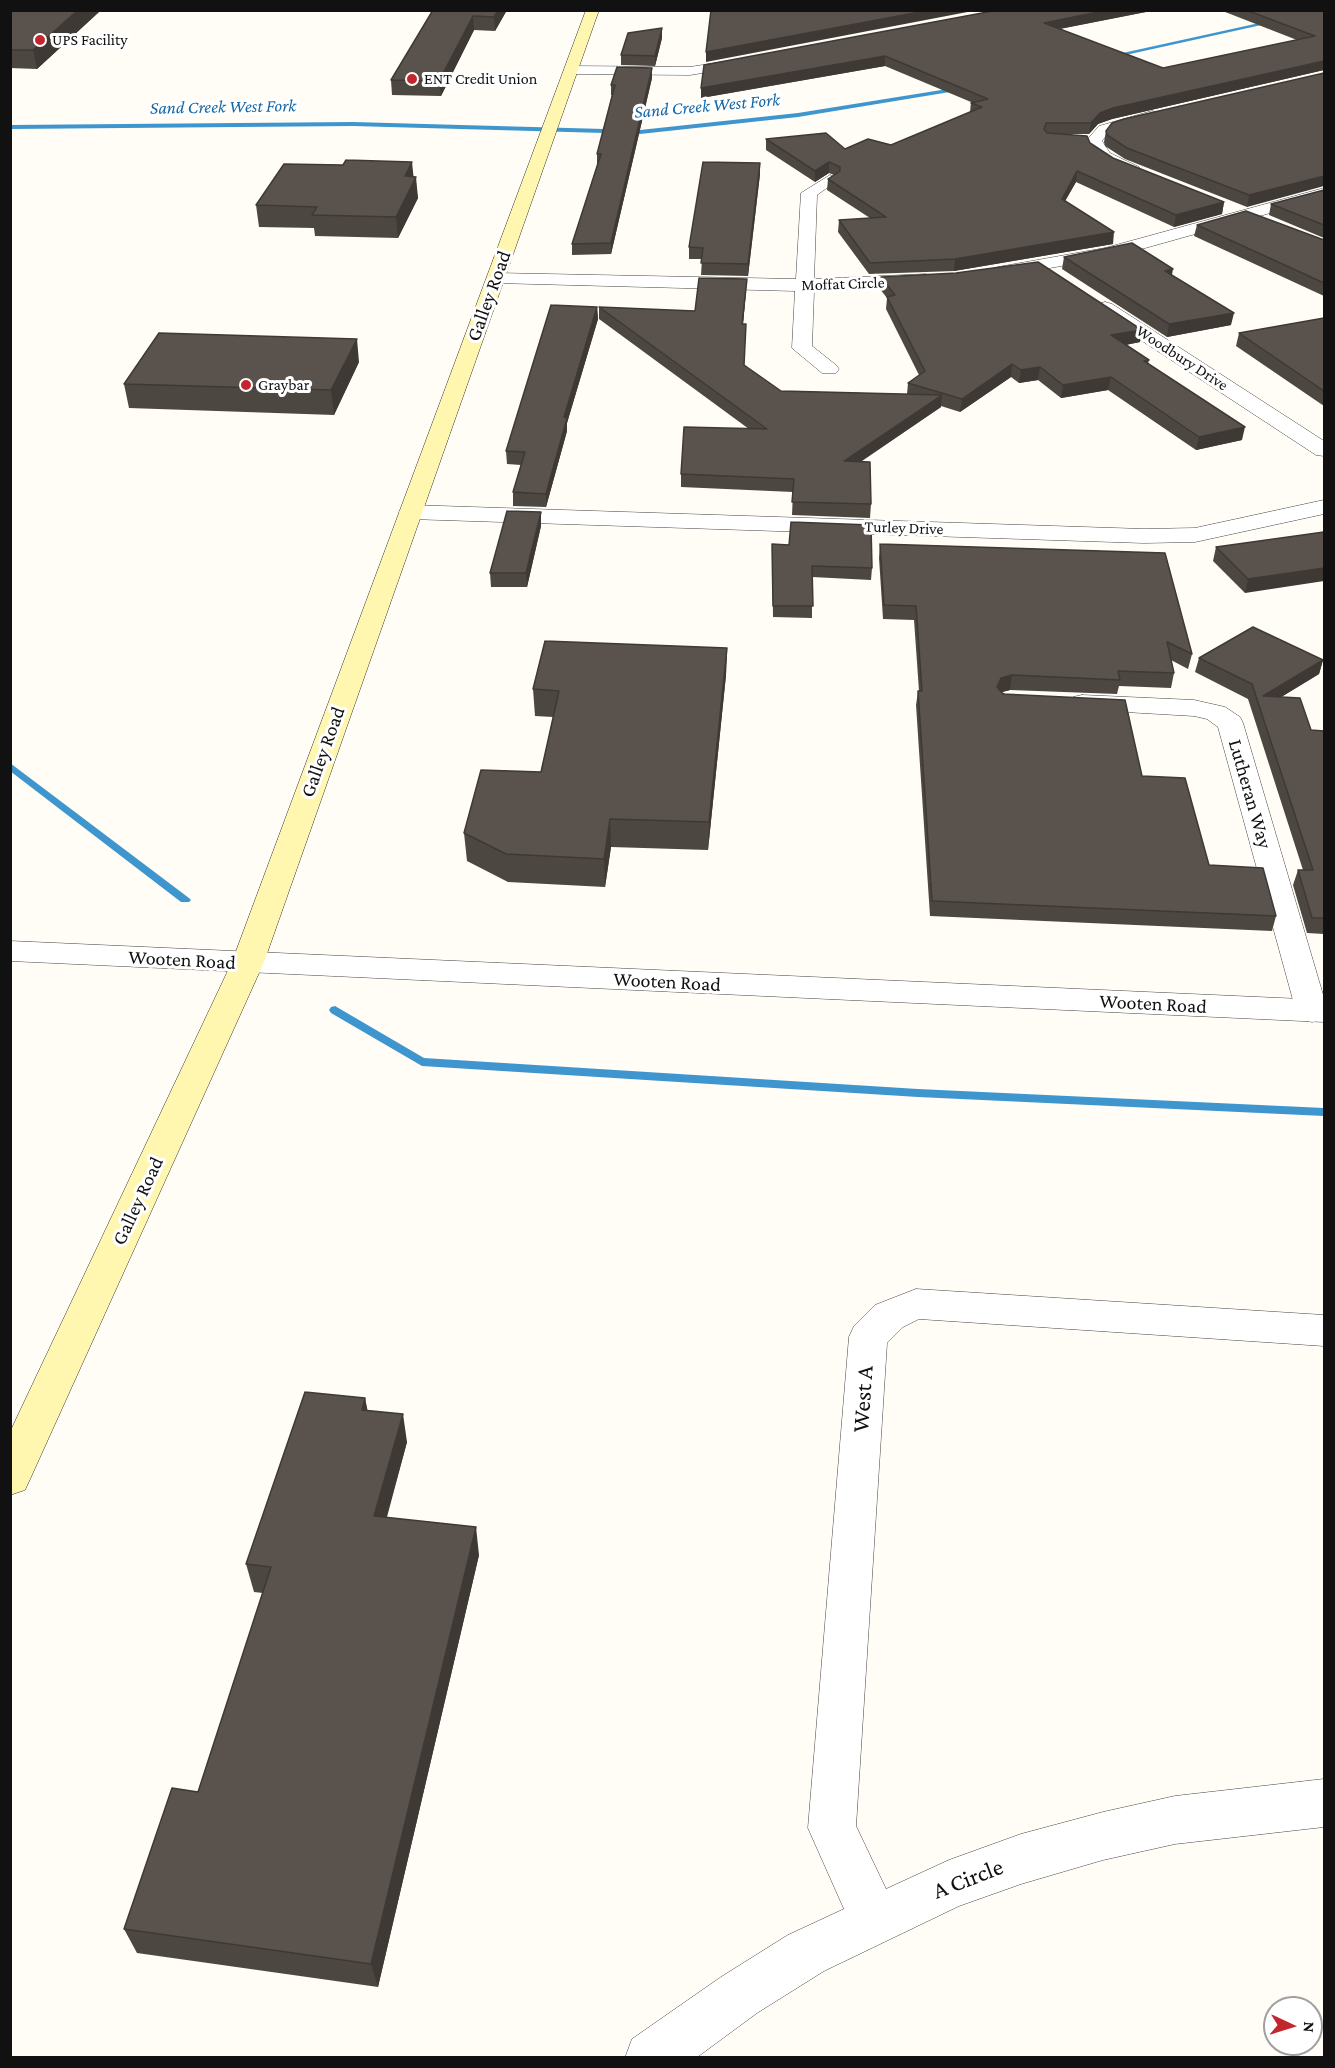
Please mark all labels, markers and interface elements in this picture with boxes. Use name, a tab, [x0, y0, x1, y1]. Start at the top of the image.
place label: UPS Facility	[52, 30, 128, 50]
marker: UPS Facility	[33, 33, 47, 47]
place label: ENT Credit Union	[424, 69, 537, 89]
marker: ENT Credit Union	[405, 72, 419, 86]
water label: Sand Creek West Fork	[633, 89, 781, 123]
water label: Sand Creek West Fork	[150, 95, 296, 119]
street label: Galley Road	[462, 247, 516, 345]
street label: Moffat Circle	[801, 273, 885, 295]
street label: Woodbury Drive	[1132, 321, 1232, 395]
place label: Graybar	[258, 375, 309, 395]
marker: Graybar	[239, 378, 253, 392]
street label: Turley Drive	[864, 517, 944, 539]
street label: Galley Road	[296, 703, 350, 801]
street label: Lutheran Way	[1223, 736, 1277, 852]
street label: Wooten Road	[128, 945, 236, 975]
street label: Wooten Road	[613, 967, 721, 997]
street label: Wooten Road	[1099, 989, 1207, 1019]
street label: Galley Road	[107, 1153, 169, 1249]
street label: West A	[846, 1365, 880, 1433]
street label: A Circle	[929, 1852, 1007, 1906]
north arrow	[1263, 1996, 1323, 2056]
text: N	[1301, 2021, 1318, 2033]

